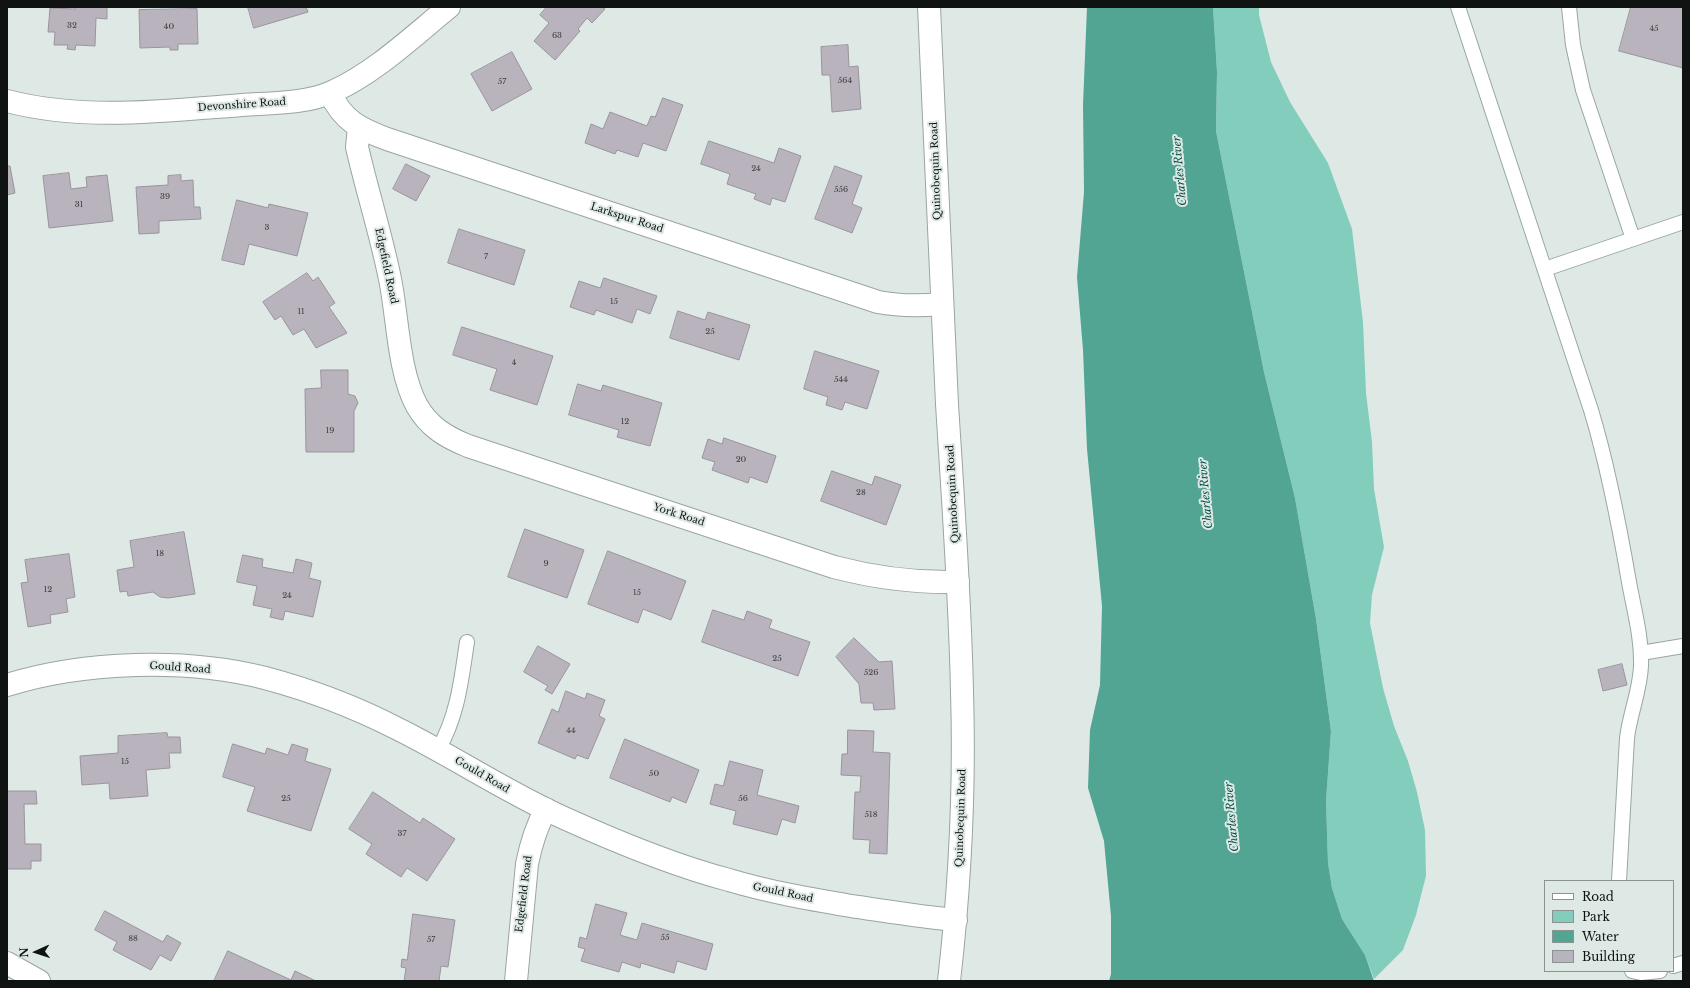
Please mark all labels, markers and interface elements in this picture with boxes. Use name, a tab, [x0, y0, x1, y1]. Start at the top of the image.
house number: 32	[67, 21, 77, 31]
house number: 40	[164, 22, 174, 32]
house number: 45	[1649, 24, 1659, 34]
house number: 63	[552, 31, 562, 41]
house number: 564	[838, 76, 852, 86]
house number: 57	[498, 77, 506, 87]
street label: Devonshire Road	[197, 96, 287, 114]
street label: Quinobequin Road	[928, 122, 944, 220]
water label: Charles River	[1170, 136, 1190, 206]
house number: 24	[751, 164, 761, 174]
house number: 556	[834, 185, 848, 195]
house number: 39	[160, 192, 170, 202]
house number: 31	[75, 200, 83, 210]
street label: Larkspur Road	[589, 201, 665, 235]
house number: 3	[265, 223, 269, 233]
street label: Edgefield Road	[372, 227, 400, 305]
house number: 7	[484, 252, 488, 262]
house number: 15	[610, 297, 618, 307]
house number: 11	[297, 307, 305, 317]
house number: 25	[705, 327, 715, 337]
house number: 4	[512, 358, 516, 368]
house number: 544	[834, 375, 848, 385]
house number: 12	[621, 417, 629, 427]
house number: 19	[326, 426, 334, 436]
street label: Quinobequin Road	[944, 445, 962, 543]
house number: 20	[736, 455, 746, 465]
water label: Charles River	[1196, 459, 1216, 529]
house number: 28	[856, 488, 866, 498]
street label: York Road	[652, 501, 706, 529]
house number: 18	[156, 549, 164, 559]
house number: 9	[543, 559, 549, 569]
house number: 12	[44, 585, 52, 595]
house number: 15	[633, 588, 641, 598]
house number: 24	[282, 591, 292, 601]
house number: 25	[772, 654, 782, 664]
street label: Gould Road	[149, 660, 211, 676]
house number: 526	[864, 668, 878, 678]
house number: 44	[566, 726, 576, 736]
street label: Gould Road	[452, 754, 512, 796]
house number: 15	[121, 757, 129, 767]
house number: 50	[649, 769, 659, 779]
street label: Quinobequin Road	[953, 769, 969, 867]
water label: Charles River	[1222, 782, 1242, 852]
house number: 25	[281, 794, 291, 804]
house number: 56	[738, 794, 748, 804]
house number: 518	[865, 810, 877, 820]
house number: 37	[398, 829, 406, 839]
street label: Edgefield Road	[513, 855, 535, 933]
legend	[1544, 880, 1674, 972]
street label: Gould Road	[752, 881, 814, 905]
text: Road	[1582, 889, 1614, 904]
text: Park	[1582, 909, 1610, 924]
text: Water	[1582, 929, 1619, 944]
north arrow	[16, 932, 56, 972]
house number: 55	[660, 933, 670, 943]
house number: 88	[128, 934, 138, 944]
house number: 57	[427, 935, 435, 945]
text: N	[17, 947, 31, 958]
text: Building	[1582, 949, 1635, 964]

